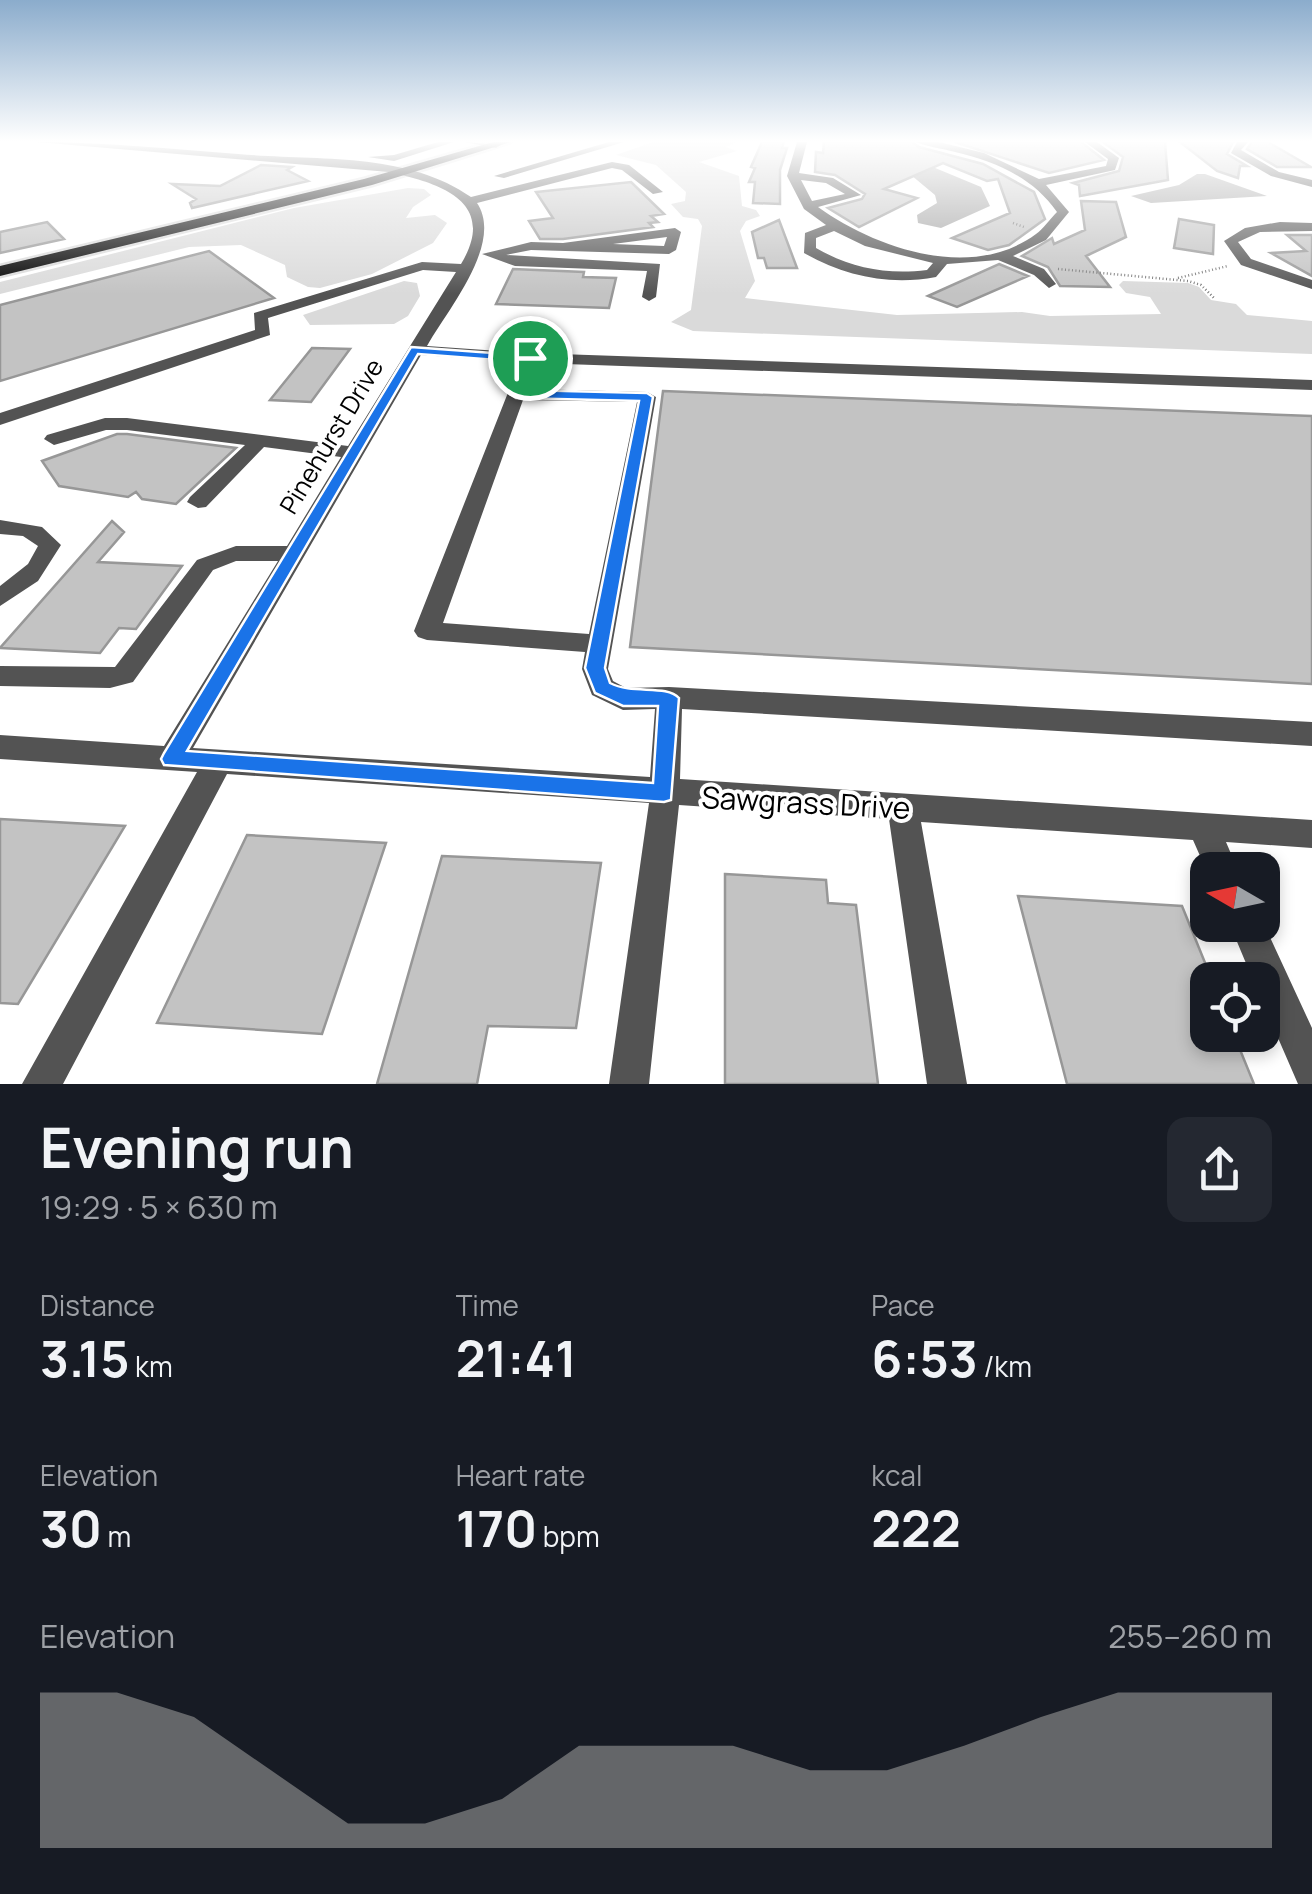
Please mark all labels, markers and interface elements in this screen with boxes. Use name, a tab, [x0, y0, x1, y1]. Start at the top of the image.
pin	[488, 316, 573, 401]
icon: arrive	[503, 331, 558, 386]
street label: Pinehurst Drive	[271, 352, 391, 520]
street label: Sawgrass Drive	[700, 776, 912, 828]
north arrow	[1190, 852, 1280, 942]
map controls	[1190, 852, 1280, 1052]
button: locate	[1190, 962, 1280, 1052]
text: Evening run	[40, 1109, 354, 1185]
button: share	[1167, 1117, 1272, 1222]
text: 19:29 · 5 × 630 m	[40, 1185, 278, 1229]
text: Distance	[40, 1286, 155, 1324]
text: Time	[456, 1286, 519, 1324]
text: Pace	[871, 1286, 935, 1324]
text: 3.15	[40, 1324, 129, 1392]
text: 21:41	[456, 1324, 577, 1392]
text: 6:53	[871, 1324, 978, 1392]
text: km	[129, 1347, 173, 1385]
text: /km	[978, 1347, 1032, 1385]
text: Elevation	[40, 1456, 158, 1494]
text: Heart rate	[456, 1456, 585, 1494]
text: kcal	[871, 1456, 922, 1494]
text: 30	[40, 1494, 102, 1562]
text: 170	[456, 1494, 537, 1562]
text: 222	[871, 1494, 961, 1562]
text: m	[102, 1517, 131, 1555]
text: bpm	[537, 1517, 600, 1555]
text: Elevation	[40, 1614, 175, 1658]
text: 255–260 m	[1108, 1614, 1272, 1658]

